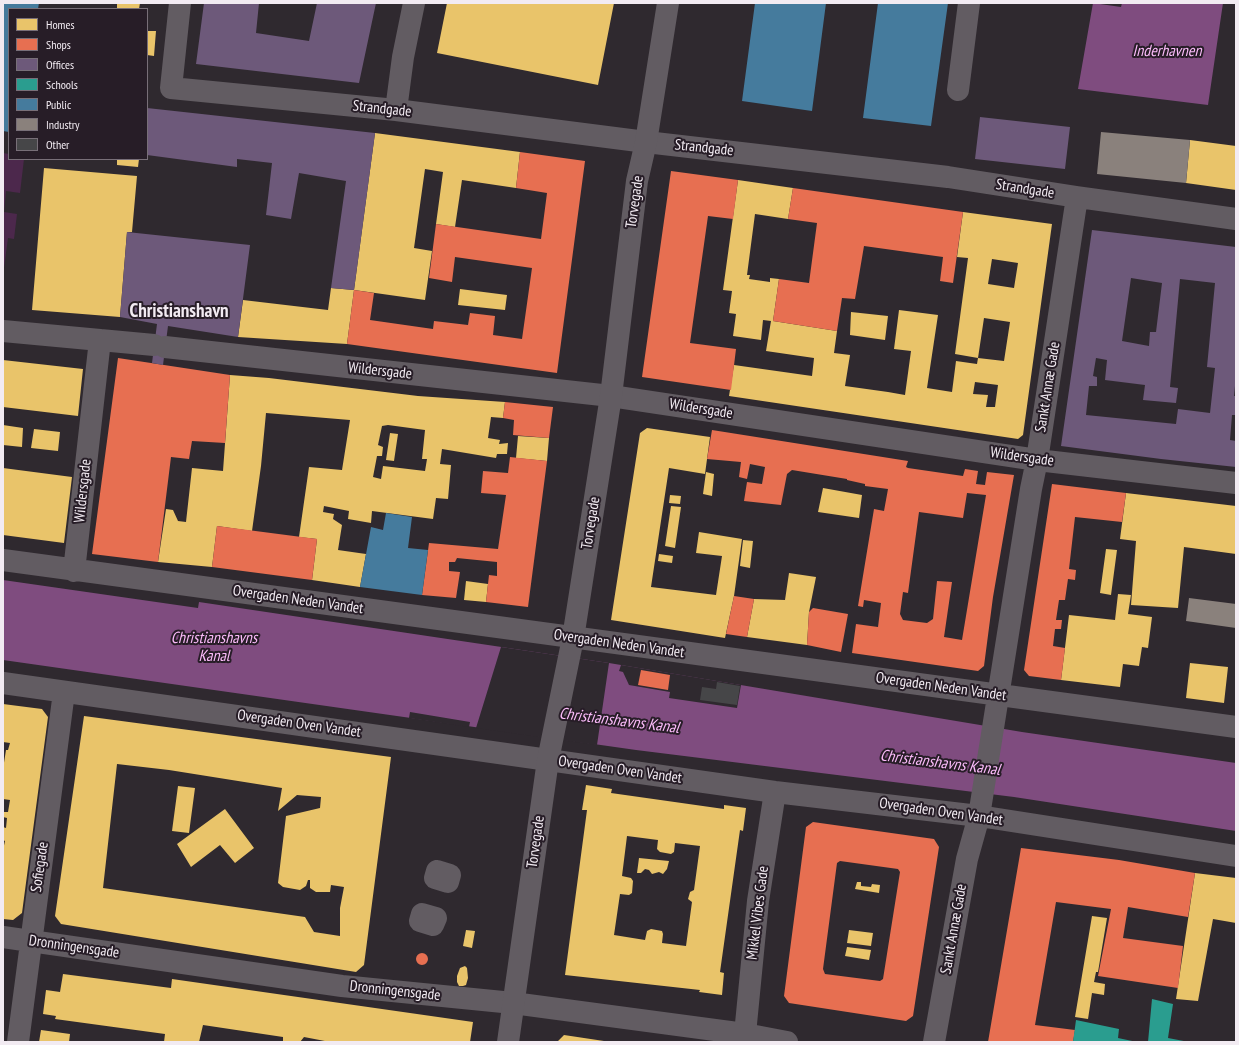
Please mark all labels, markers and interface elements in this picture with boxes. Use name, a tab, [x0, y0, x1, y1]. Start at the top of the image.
legend	[8, 8, 148, 160]
text: Homes	[46, 17, 74, 32]
text: Shops	[46, 37, 71, 52]
water label: Inderhavnen	[1133, 41, 1201, 61]
text: Offices	[46, 57, 74, 72]
text: Schools	[46, 77, 78, 92]
text: Public	[46, 97, 71, 112]
street label: Strandgade	[352, 97, 412, 121]
text: Industry	[46, 117, 80, 132]
street label: Strandgade	[674, 136, 734, 160]
text: Other	[46, 137, 69, 152]
street label: Torvegade	[622, 175, 648, 229]
street label: Strandgade	[995, 176, 1055, 202]
district label: Christianshavn	[129, 301, 229, 323]
street label: Sankt Annæ Gade	[1032, 341, 1064, 433]
street label: Wildersgade	[347, 359, 413, 383]
street label: Wildersgade	[668, 395, 734, 423]
street label: Wildersgade	[989, 444, 1055, 470]
street label: Wildersgade	[71, 458, 95, 524]
street label: Torvegade	[578, 496, 604, 550]
street label: Overgaden Neden Vandet	[232, 582, 364, 618]
street label: Overgaden Neden Vandet	[553, 626, 685, 662]
water label: Christianshavns Kanal	[171, 628, 257, 666]
street label: Overgaden Neden Vandet	[875, 669, 1007, 705]
water label: Christianshavns Kanal	[558, 704, 680, 738]
street label: Overgaden Oven Vandet	[236, 706, 362, 742]
water label: Christianshavns Kanal	[879, 746, 1001, 780]
street label: Overgaden Oven Vandet	[557, 752, 683, 788]
street label: Overgaden Oven Vandet	[878, 794, 1004, 830]
street label: Torvegade	[523, 815, 549, 869]
street label: Sofiegade	[28, 841, 52, 893]
street label: Mikkel Vibes Gade	[743, 865, 773, 961]
street label: Sankt Annæ Gade	[937, 882, 971, 976]
street label: Dronningensgade	[28, 932, 120, 962]
street label: Dronningensgade	[349, 977, 441, 1005]

